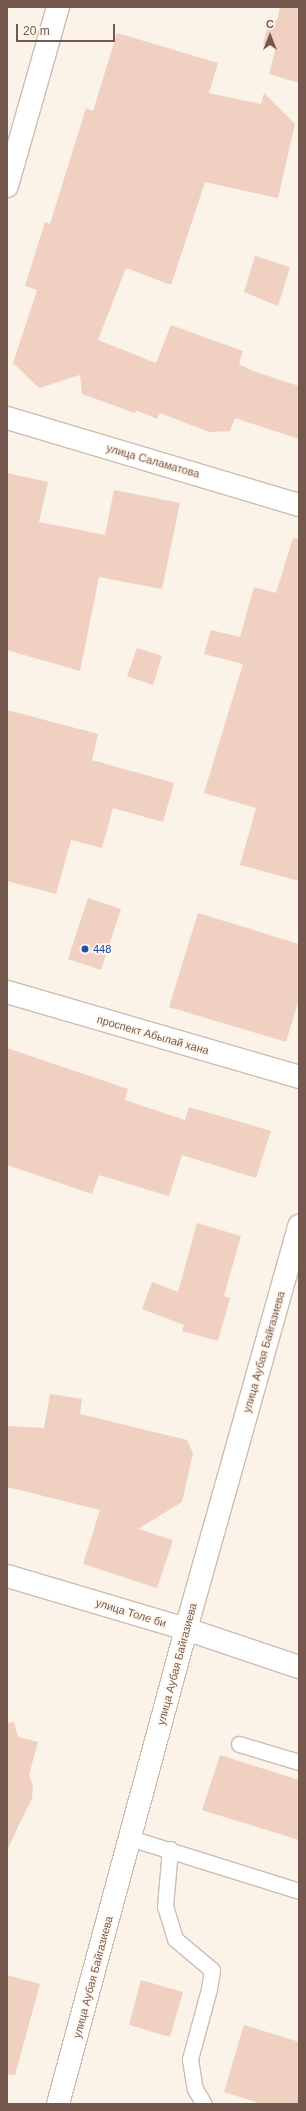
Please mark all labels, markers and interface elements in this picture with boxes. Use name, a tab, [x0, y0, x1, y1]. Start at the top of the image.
scale bar	[18, 16, 117, 42]
north arrow	[250, 16, 290, 56]
text: С	[266, 18, 274, 30]
text: 20 m	[23, 24, 50, 38]
street label: улица Саламатова	[105, 441, 201, 481]
place label: 448	[93, 942, 111, 956]
marker: 448	[80, 944, 90, 954]
street label: проспект Абылай хана	[96, 1013, 210, 1057]
street label: улица Аубая Байгазиева	[240, 1290, 288, 1414]
street label: улица Толе би	[94, 1596, 168, 1630]
street label: улица Аубая Байгазиева	[154, 1602, 200, 1726]
street label: улица Аубая Байгазиева	[70, 1915, 116, 2039]

